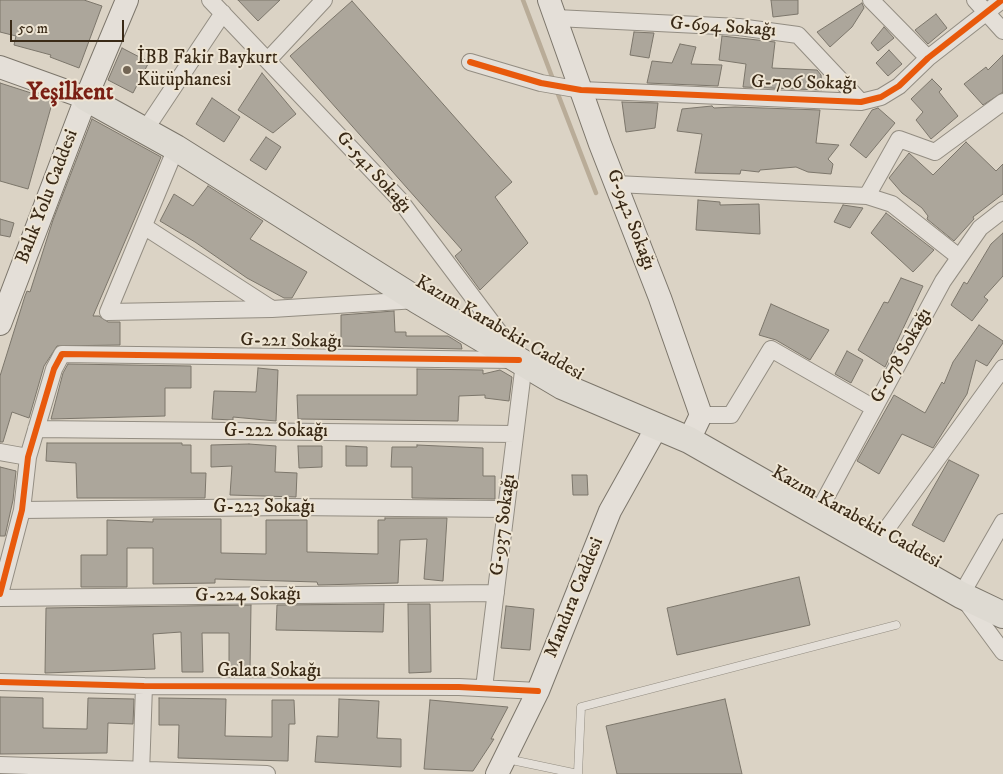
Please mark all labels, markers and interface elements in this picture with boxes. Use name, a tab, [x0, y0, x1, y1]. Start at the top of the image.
scale bar	[12, 10, 126, 42]
street label: G-694 Sokağı	[669, 13, 777, 43]
text: 50 m	[18, 19, 48, 38]
place label: İBB Fakir Baykurt Kütüphanesi	[137, 48, 278, 92]
marker: İBB Fakir Baykurt Kütüphanesi	[121, 64, 133, 76]
street label: G-706 Sokağı	[751, 72, 857, 96]
district label: Yeşilkent	[27, 80, 113, 108]
street label: Balık Yolu Caddesi	[12, 127, 84, 267]
street label: G-541 Sokağı	[330, 127, 416, 219]
street label: G-942 Sokağı	[600, 167, 660, 273]
street label: Kazım Karabekir Caddesi	[411, 272, 587, 386]
street label: G-678 Sokağı	[867, 304, 937, 408]
street label: G-221 Sokağı	[240, 330, 342, 354]
street label: G-222 Sokağı	[224, 421, 328, 443]
street label: Kazım Karabekir Caddesi	[767, 462, 945, 574]
street label: G-937 Sokağı	[486, 473, 522, 577]
street label: G-223 Sokağı	[213, 497, 315, 519]
street label: Mandıra Caddesi	[541, 535, 609, 661]
street label: G-224 Sokağı	[195, 584, 301, 608]
street label: Galata Sokağı	[217, 661, 321, 683]

